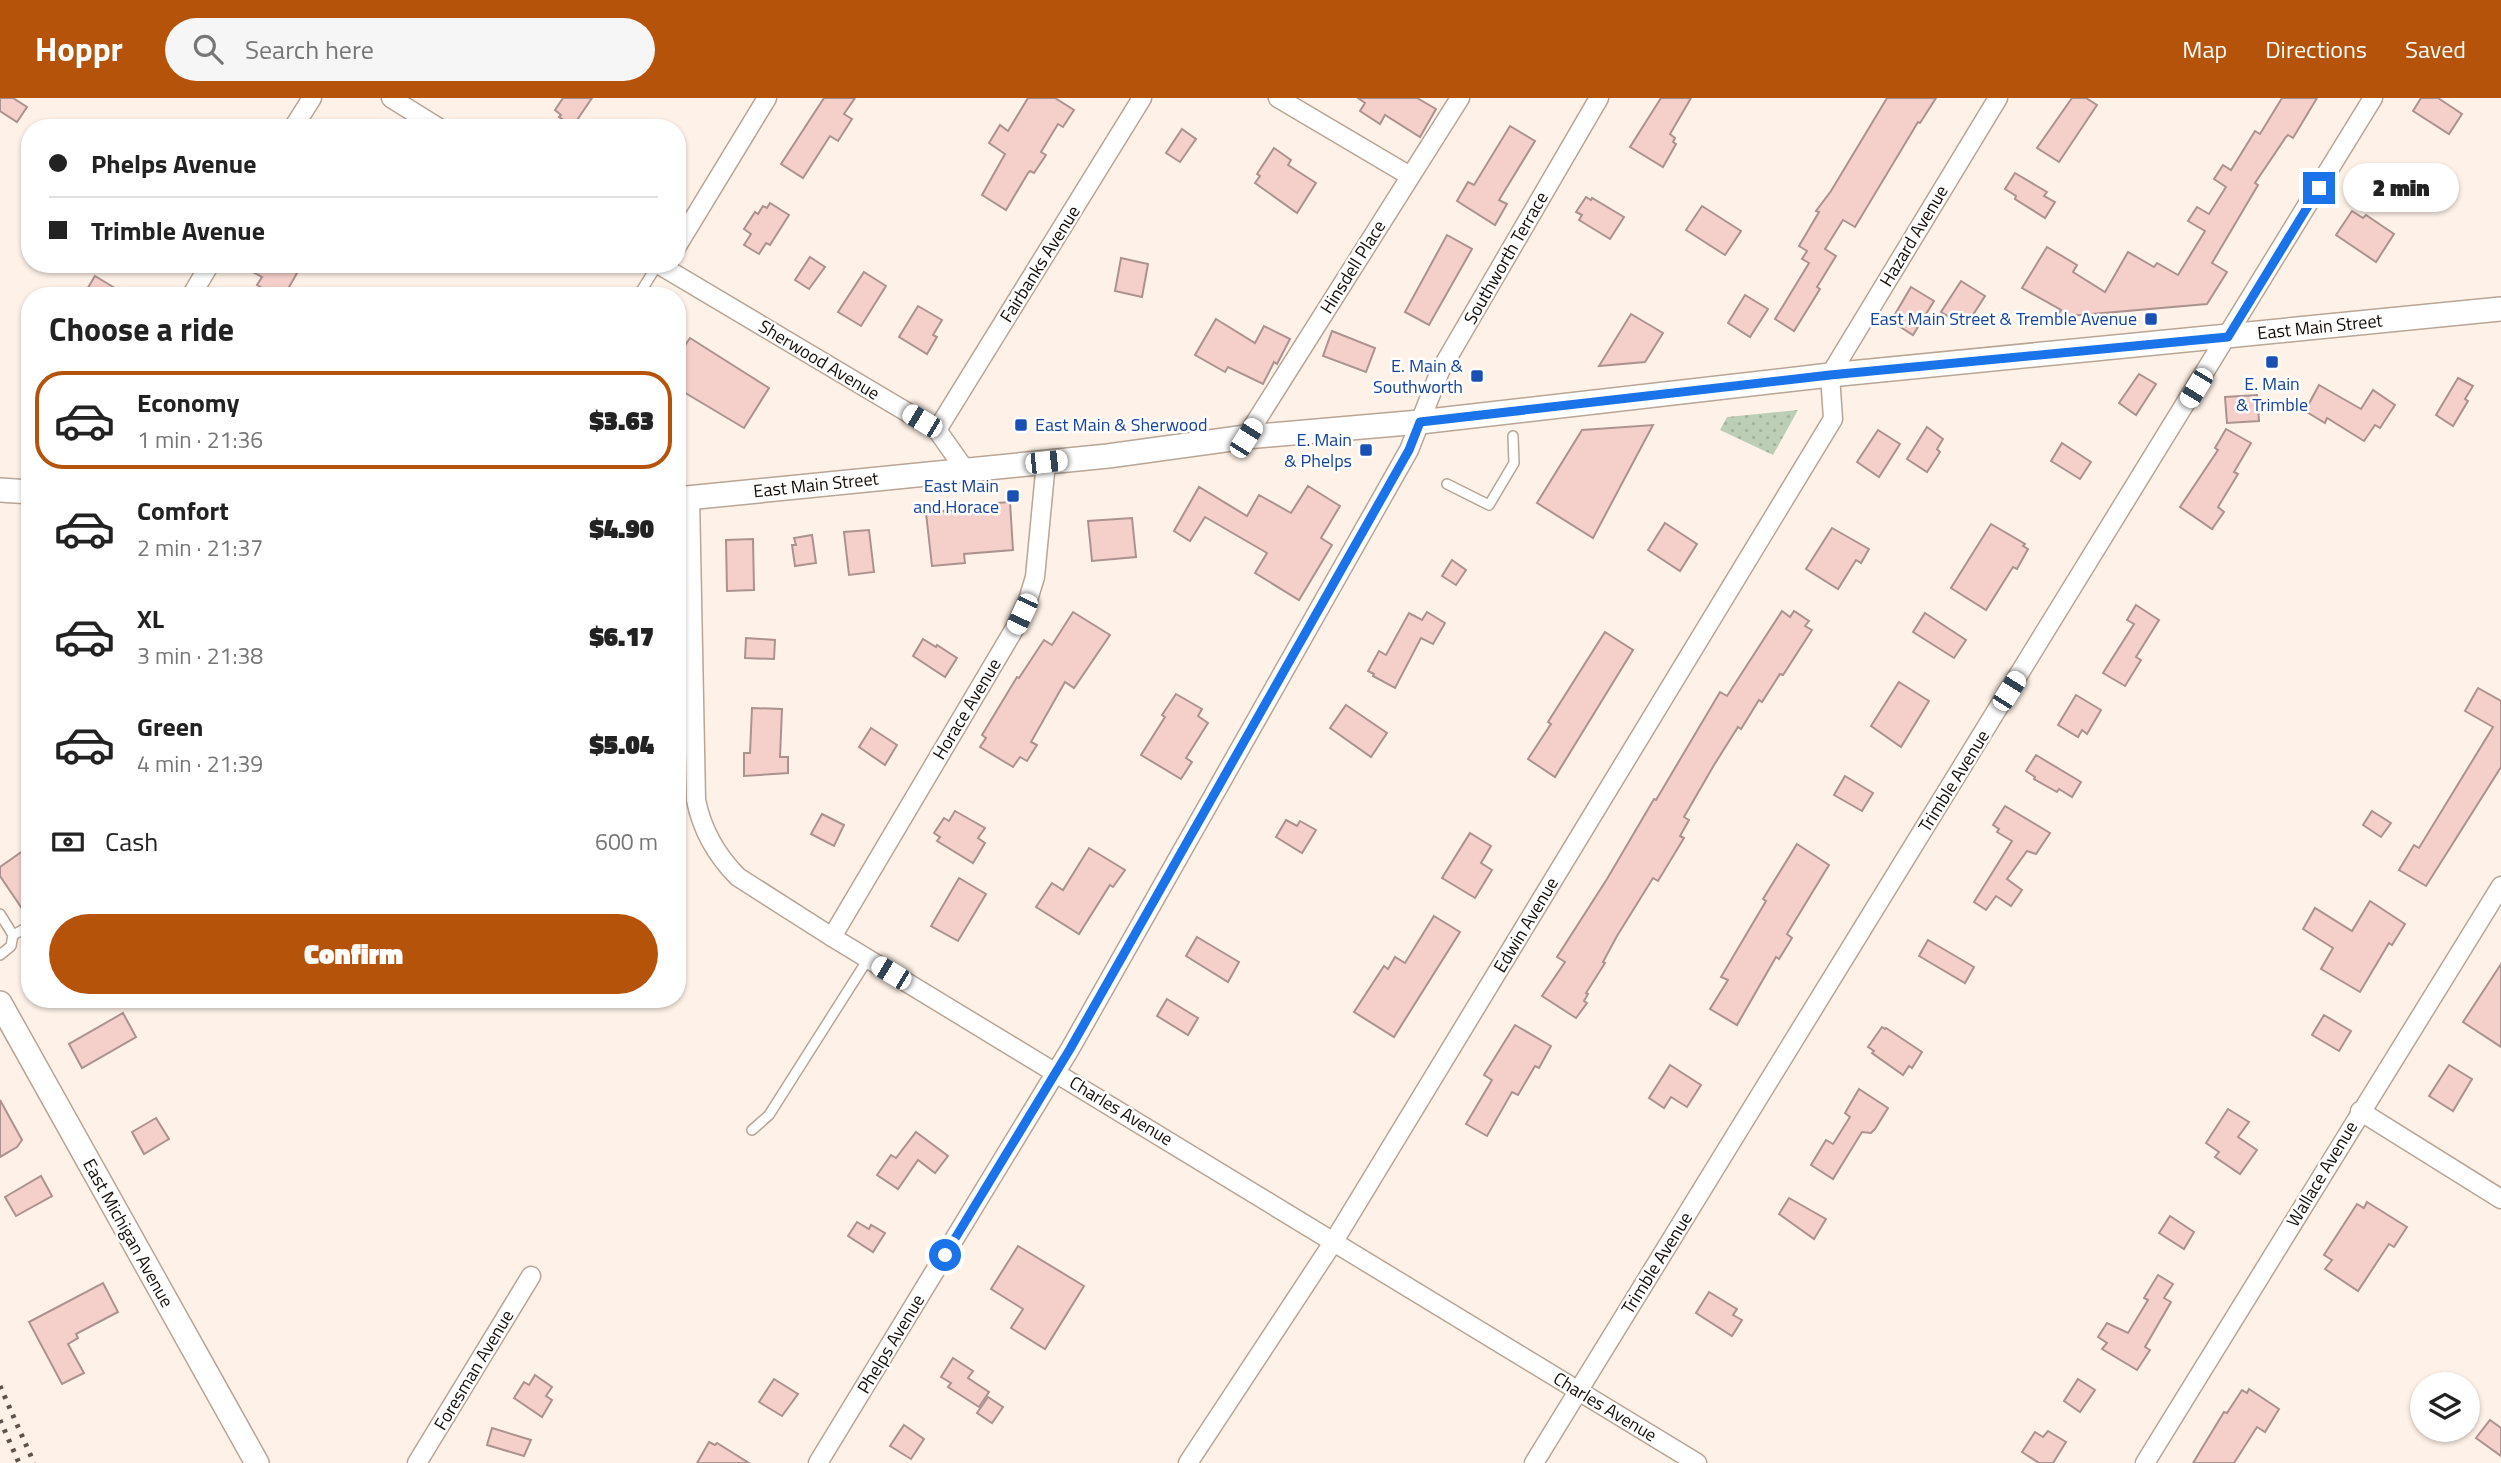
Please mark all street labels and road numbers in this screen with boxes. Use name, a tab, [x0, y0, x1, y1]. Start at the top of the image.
street label: Hazard Avenue	[1873, 180, 1955, 292]
street label: Southworth Terrace	[1457, 186, 1555, 329]
street label: Fairbanks Avenue	[993, 200, 1086, 327]
street label: Hinsdell Place	[1313, 215, 1392, 319]
street label: East Main Street	[2256, 306, 2385, 347]
street label: Sherwood Avenue	[754, 313, 885, 406]
street label: East Main Street	[752, 464, 881, 505]
street label: Horace Avenue	[926, 653, 1007, 765]
street label: Trimble Avenue	[1911, 724, 1996, 837]
street label: Edwin Avenue	[1486, 872, 1565, 978]
street label: Charles Avenue	[1064, 1069, 1178, 1152]
street label: Wallace Avenue	[2279, 1116, 2364, 1232]
street label: East Michigan Avenue	[76, 1153, 181, 1312]
street label: Trimble Avenue	[1614, 1206, 1699, 1319]
street label: Phelps Avenue	[850, 1289, 931, 1399]
street label: Foresman Avenue	[427, 1304, 520, 1435]
street label: Charles Avenue	[1548, 1365, 1662, 1448]

